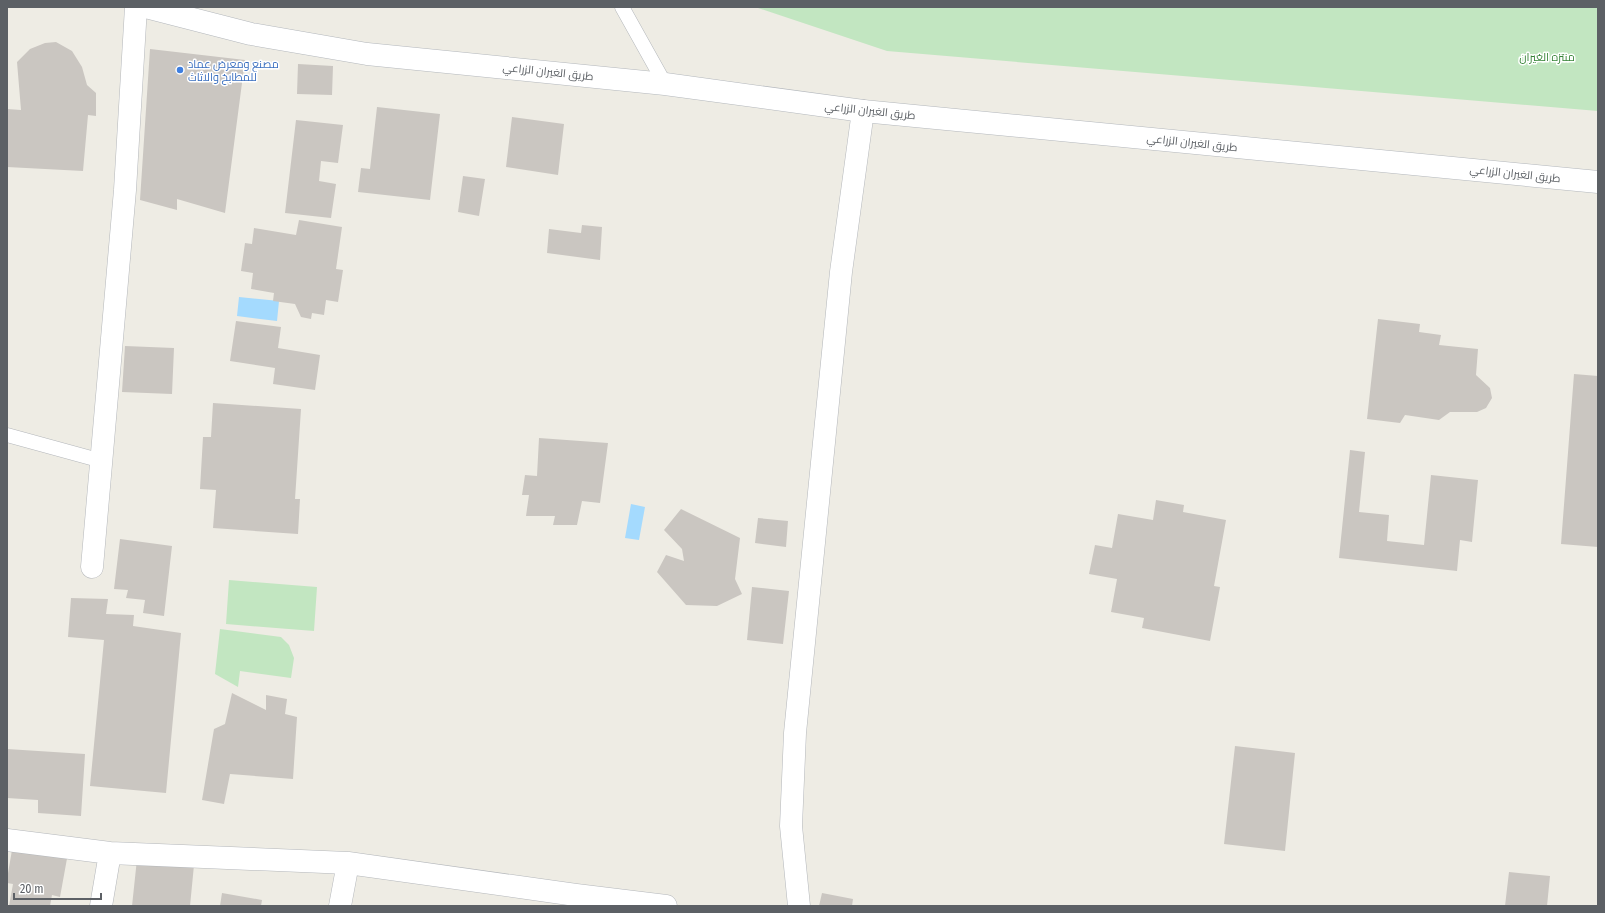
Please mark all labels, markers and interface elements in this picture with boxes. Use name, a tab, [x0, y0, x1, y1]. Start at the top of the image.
park label: منتزه الغيران	[1519, 51, 1575, 64]
place label: مصنع ومعرض عماد للمطابخ والاثاث	[188, 58, 279, 85]
street label: طريق الغيران الزراعي	[502, 61, 594, 85]
marker: مصنع ومعرض عماد للمطابخ والاثاث	[175, 65, 185, 75]
street label: طريق الغيران الزراعي	[824, 100, 916, 124]
street label: طريق الغيران الزراعي	[1146, 132, 1238, 156]
street label: طريق الغيران الزراعي	[1469, 163, 1561, 187]
scale bar	[14, 875, 101, 901]
text: 20 m	[20, 882, 44, 896]

